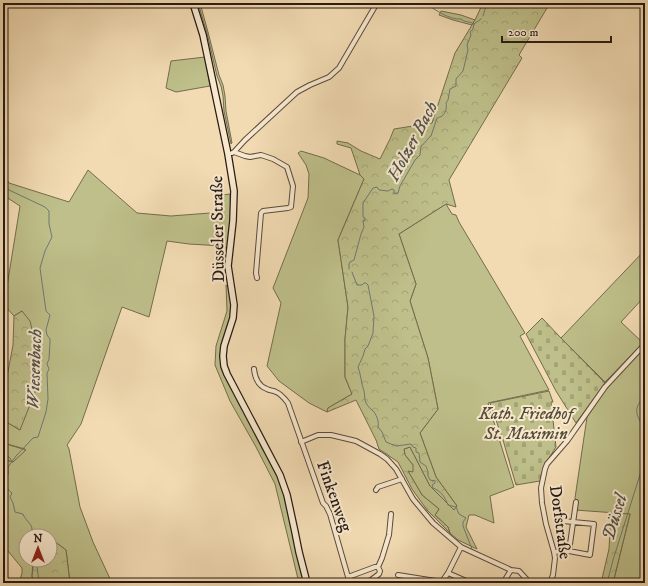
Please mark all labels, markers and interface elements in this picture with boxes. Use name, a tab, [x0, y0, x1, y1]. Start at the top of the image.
scale bar	[502, 18, 611, 44]
text: 200 m	[508, 25, 538, 40]
water label: Holzer Bach	[382, 98, 443, 186]
street label: Düsseler Straße	[206, 176, 230, 282]
water label: Wiesenbach	[23, 329, 47, 409]
park label: Kath. Friedhof St. Maximin	[478, 403, 577, 445]
street label: Finkenweg	[311, 458, 357, 536]
street label: Dorfstraße	[544, 484, 576, 561]
water label: Düssel	[598, 489, 633, 543]
north arrow	[18, 528, 58, 568]
text: N	[33, 532, 43, 546]

